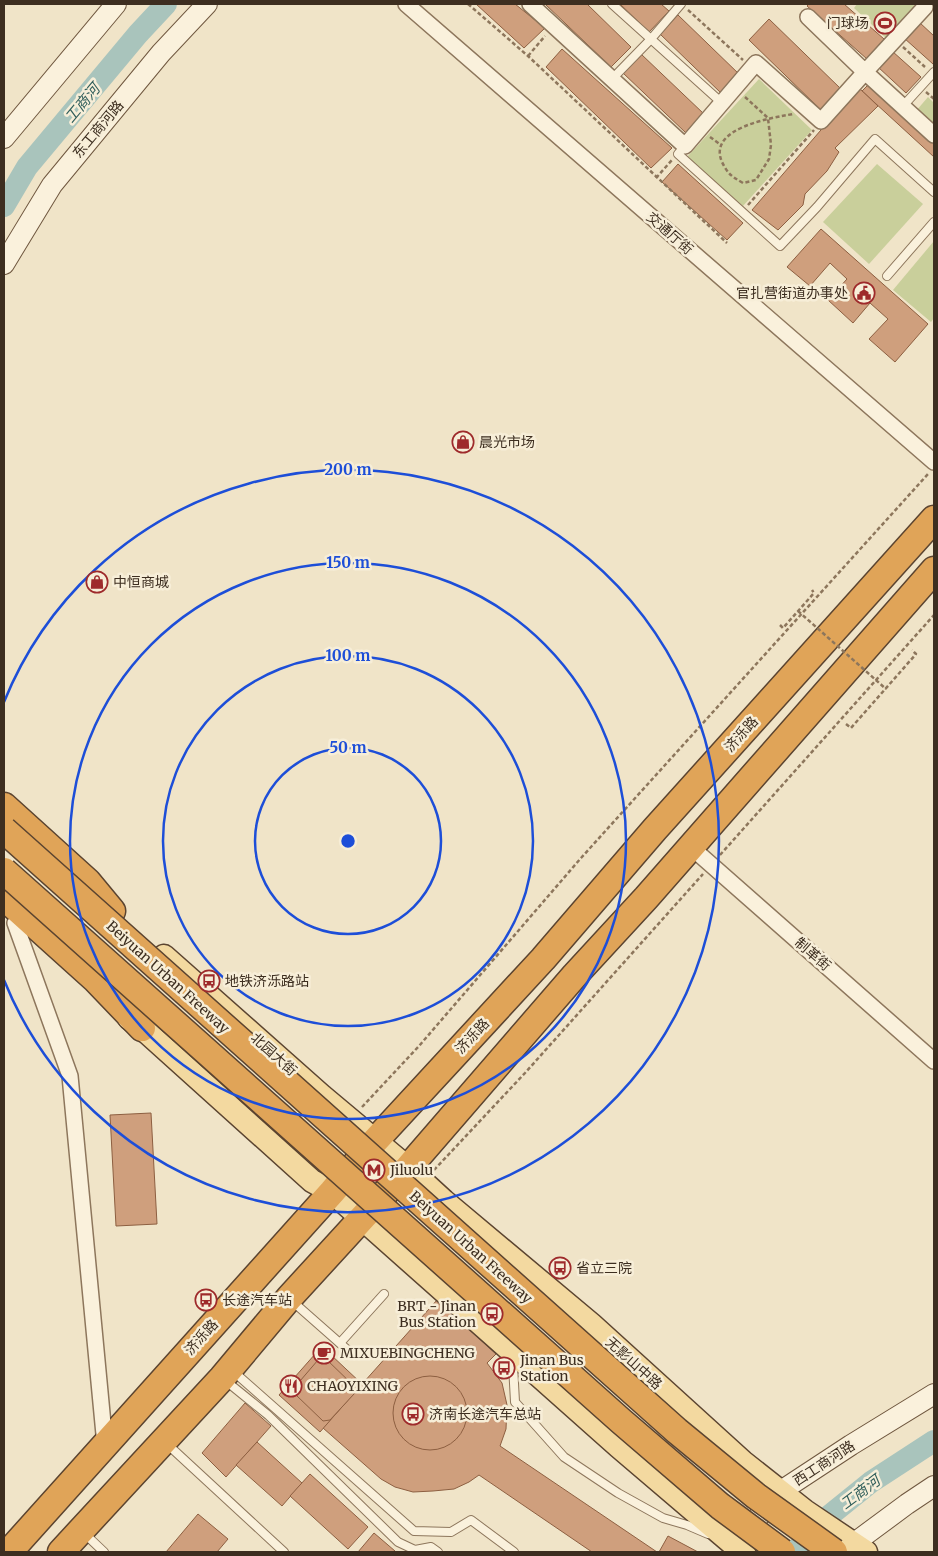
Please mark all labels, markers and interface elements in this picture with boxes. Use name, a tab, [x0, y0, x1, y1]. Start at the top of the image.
sports icon: 门球场	[873, 11, 897, 35]
place label: 门球场	[827, 14, 869, 32]
water label: 工商河	[60, 77, 106, 126]
street label: 东工商河路	[69, 96, 127, 162]
street label: 交通厅街	[643, 208, 697, 258]
public building icon: 官扎营街道办事处	[852, 281, 876, 305]
place label: 官扎营街道办事处	[736, 284, 848, 302]
shop icon: 晨光市场	[451, 430, 475, 454]
place label: 晨光市场	[479, 433, 535, 451]
text: 200 m	[324, 460, 372, 479]
text: 150 m	[326, 553, 370, 572]
shop icon: 中恒商城	[85, 570, 109, 594]
place label: 中恒商城	[113, 573, 169, 591]
text: 100 m	[326, 646, 370, 665]
street label: 济泺路	[720, 712, 762, 756]
text: 50 m	[329, 738, 367, 757]
centre of rings	[339, 832, 357, 850]
street label: Beiyuan Urban Freeway	[103, 917, 234, 1038]
street label: 制革街	[791, 933, 835, 975]
bus stop icon: 地铁济泺路站	[197, 969, 221, 993]
place label: 地铁济泺路站	[225, 972, 309, 990]
street label: 济泺路	[451, 1015, 493, 1057]
street label: 北园大街	[247, 1029, 301, 1079]
metro station icon: Jiluolu	[362, 1158, 386, 1182]
place label: Jiluolu	[389, 1161, 434, 1179]
street label: Beiyuan Urban Freeway	[406, 1187, 537, 1308]
bus stop icon: 省立三院	[548, 1256, 572, 1280]
place label: 省立三院	[576, 1259, 632, 1277]
bus stop icon: 长途汽车站	[194, 1288, 218, 1312]
place label: 长途汽车站	[222, 1291, 292, 1309]
place label: BRT - Jinan Bus Station	[397, 1297, 476, 1331]
bus stop icon: BRT - Jinan Bus Station	[480, 1302, 504, 1326]
street label: 济泺路	[180, 1315, 222, 1359]
street label: 无影山中路	[602, 1333, 666, 1393]
cafe icon: MIXUEBINGCHENG	[312, 1341, 336, 1365]
place label: MIXUEBINGCHENG	[340, 1344, 475, 1362]
place label: Jinan Bus Station	[519, 1351, 584, 1385]
bus stop icon: Jinan Bus Station	[492, 1356, 516, 1380]
restaurant icon: CHAOYIXING	[279, 1374, 303, 1398]
place label: CHAOYIXING	[307, 1377, 398, 1395]
bus stop icon: 济南长途汽车总站	[401, 1402, 425, 1426]
place label: 济南长途汽车总站	[429, 1405, 541, 1423]
street label: 西工商河路	[790, 1436, 858, 1490]
water label: 工商河	[836, 1469, 886, 1513]

